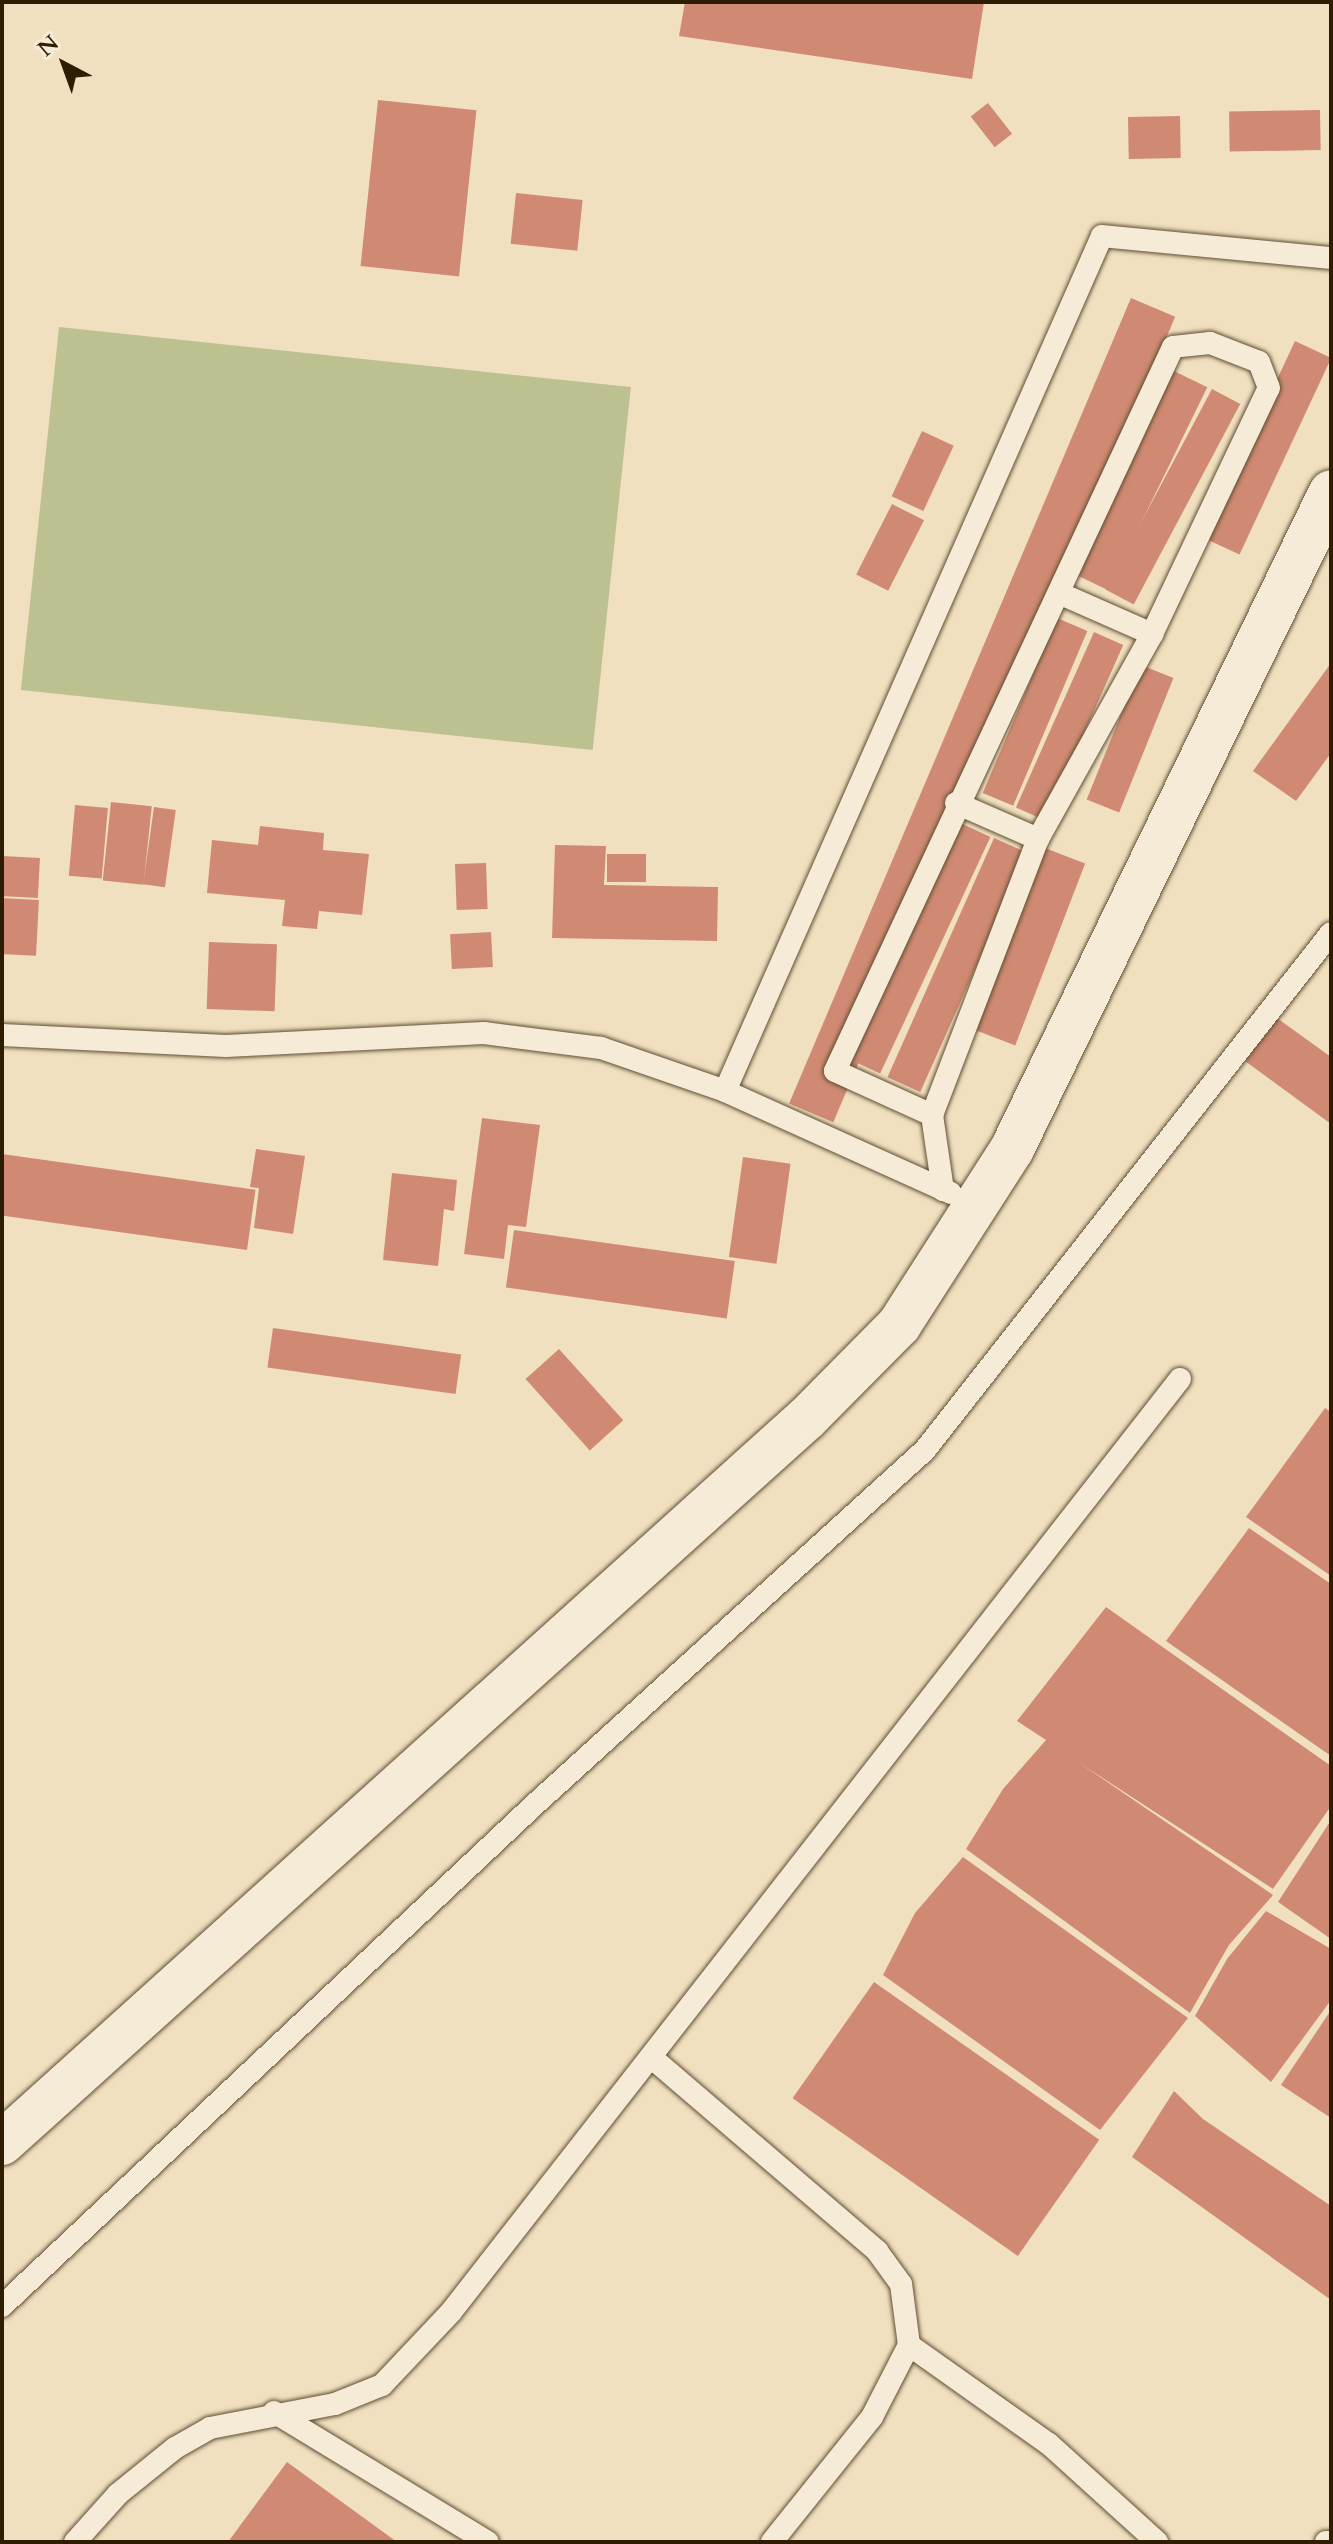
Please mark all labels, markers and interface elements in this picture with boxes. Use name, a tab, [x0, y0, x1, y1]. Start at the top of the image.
north arrow	[24, 24, 104, 104]
text: N	[31, 28, 65, 63]

